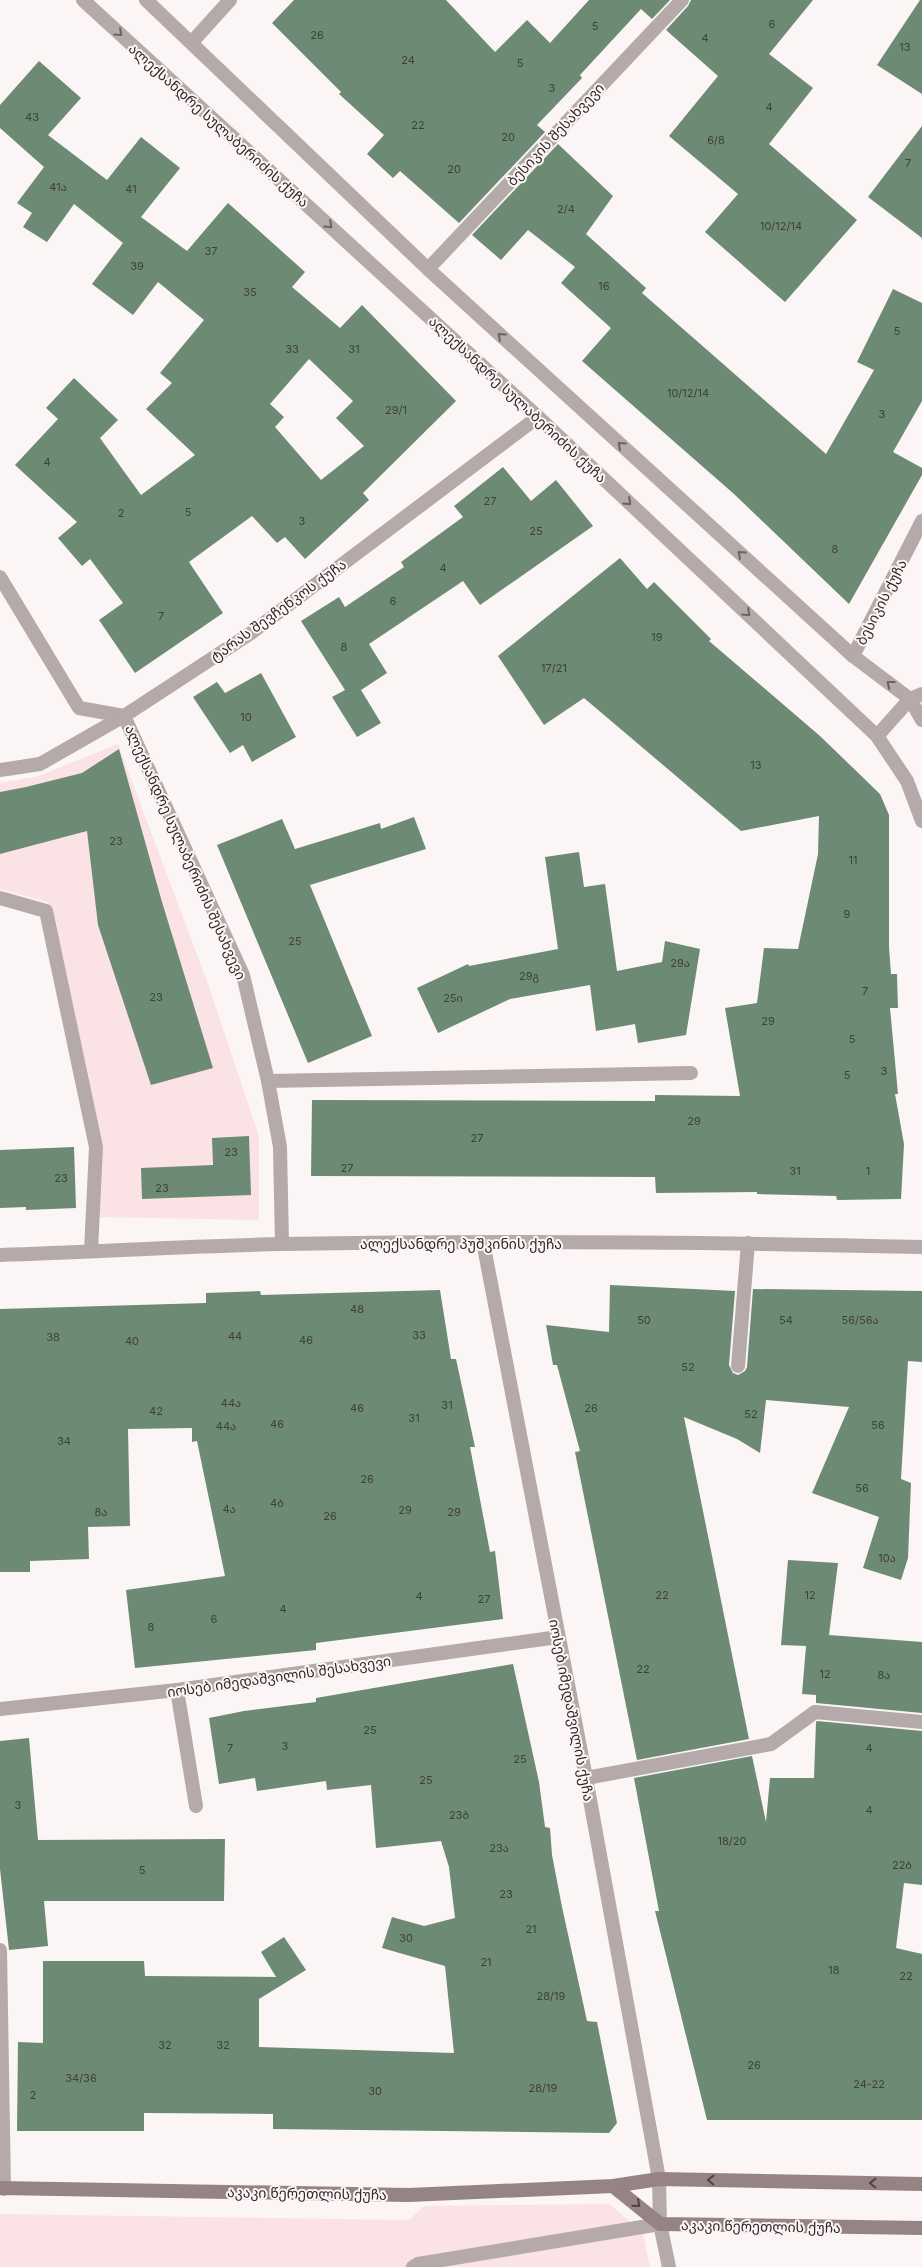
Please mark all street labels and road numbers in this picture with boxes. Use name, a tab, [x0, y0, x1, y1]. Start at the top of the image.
street label: ალექსანდრე სულაბერიძის ქუჩა	[125, 40, 313, 211]
street label: ბესიკის შესახვევი	[503, 79, 608, 190]
street label: ალექსანდრე სულაბერიძის ქუჩა	[425, 312, 610, 487]
street label: ტარას შევჩენკოს ქუჩა	[207, 555, 350, 666]
street label: ბესიკის ქუჩა	[852, 556, 911, 648]
street label: ალექსანდრე სულაბერიძის შესახვევი	[121, 722, 250, 982]
street label: ალექსანდრე პუშკინის ქუჩა	[360, 1235, 562, 1253]
street label: იოსებ იმედაშვილის ქუჩა	[545, 1617, 598, 1803]
street label: იოსებ იმედაშვილის შესახვევი	[166, 1652, 392, 1701]
street label: აკაკი წერეთლის ქუჩა	[227, 2183, 387, 2204]
street label: აკაკი წერეთლის ქუჩა	[681, 2216, 841, 2237]

